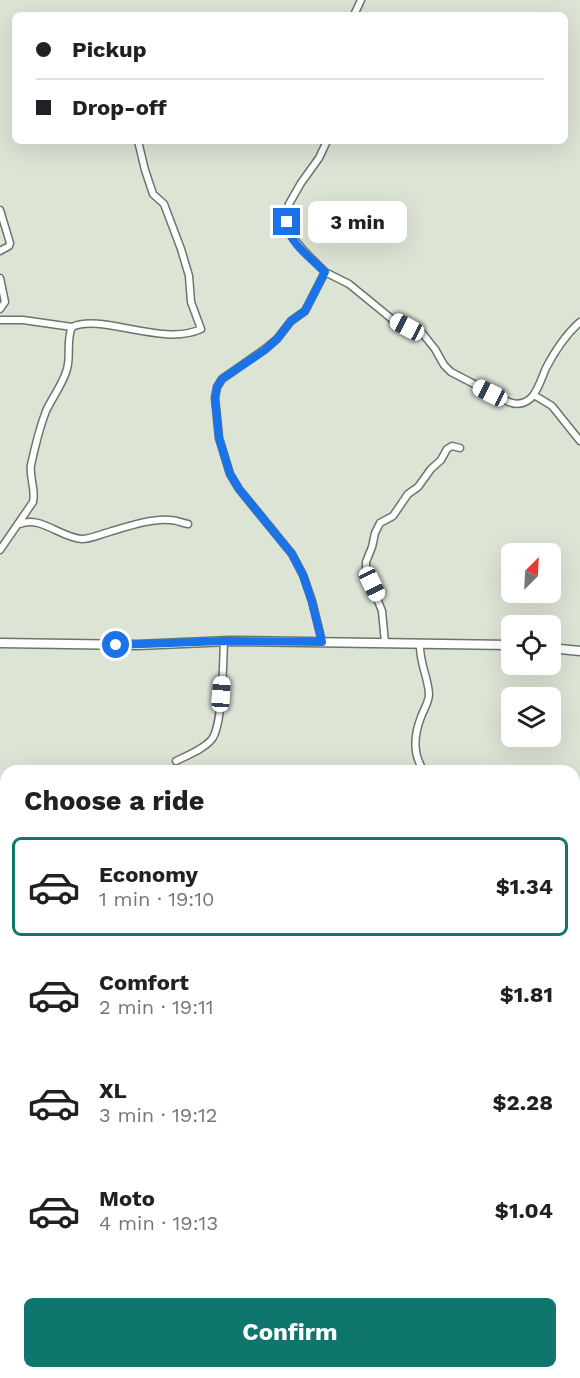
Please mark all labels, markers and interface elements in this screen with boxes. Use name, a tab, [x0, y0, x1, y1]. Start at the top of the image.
text: Pickup	[72, 37, 147, 62]
text: Drop-off	[72, 95, 167, 120]
callout: 3 min	[308, 201, 407, 243]
route end	[273, 208, 300, 235]
text: 3 min	[330, 210, 385, 234]
car	[387, 311, 427, 343]
car	[470, 377, 510, 409]
north arrow	[501, 543, 561, 603]
map controls	[501, 543, 561, 747]
car	[356, 564, 388, 604]
button: locate	[501, 615, 561, 675]
route start	[102, 631, 129, 658]
car	[211, 675, 231, 713]
button: layers	[501, 687, 561, 747]
text: Choose a ride	[24, 785, 204, 817]
icon: car	[27, 860, 81, 914]
text: Economy	[99, 862, 198, 887]
text: $1.34	[496, 874, 553, 899]
text: 1 min · 19:10	[99, 887, 214, 911]
icon: car	[27, 968, 81, 1022]
text: Comfort	[99, 970, 189, 995]
text: $1.81	[500, 982, 553, 1007]
text: 2 min · 19:11	[99, 995, 214, 1019]
icon: car	[27, 1076, 81, 1130]
text: XL	[99, 1078, 127, 1103]
text: $2.28	[492, 1090, 553, 1115]
text: 3 min · 19:12	[99, 1103, 218, 1127]
icon: car	[27, 1184, 81, 1238]
text: Moto	[99, 1186, 155, 1211]
text: $1.04	[495, 1198, 553, 1223]
text: 4 min · 19:13	[99, 1211, 218, 1235]
button: Confirm	[24, 1298, 556, 1367]

